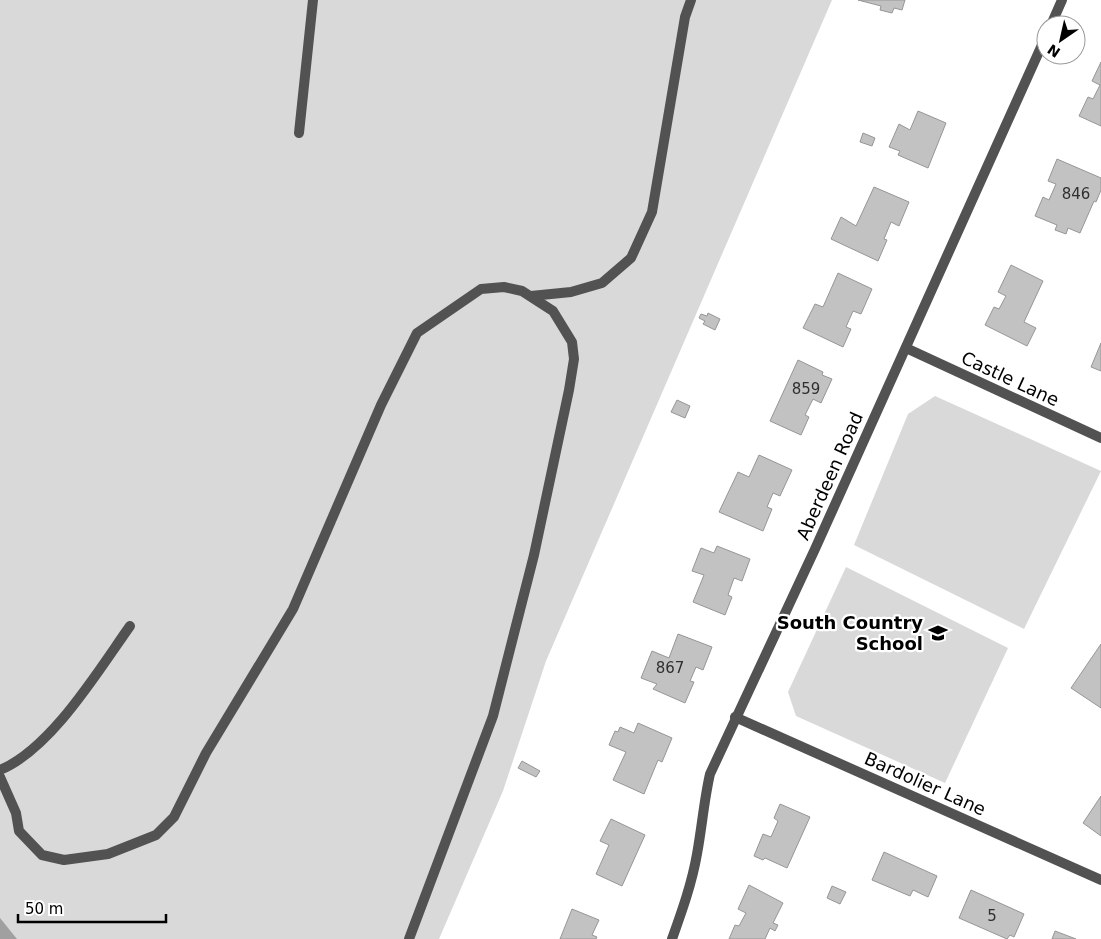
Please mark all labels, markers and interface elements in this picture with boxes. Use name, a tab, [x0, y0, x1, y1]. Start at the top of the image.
north arrow	[1036, 15, 1086, 65]
text: N	[1044, 41, 1063, 61]
house number: 846	[1062, 185, 1090, 203]
street label: Castle Lane	[958, 347, 1062, 410]
house number: 859	[792, 380, 820, 398]
street label: Aberdeen Road	[792, 409, 867, 543]
place label: South Country School	[777, 612, 923, 654]
school or university icon: South Country School	[927, 622, 949, 644]
house number: 867	[656, 659, 684, 677]
street label: Bardolier Lane	[861, 747, 989, 820]
scale bar	[18, 892, 165, 924]
text: 50 m	[25, 900, 63, 918]
house number: 5	[987, 907, 997, 925]

